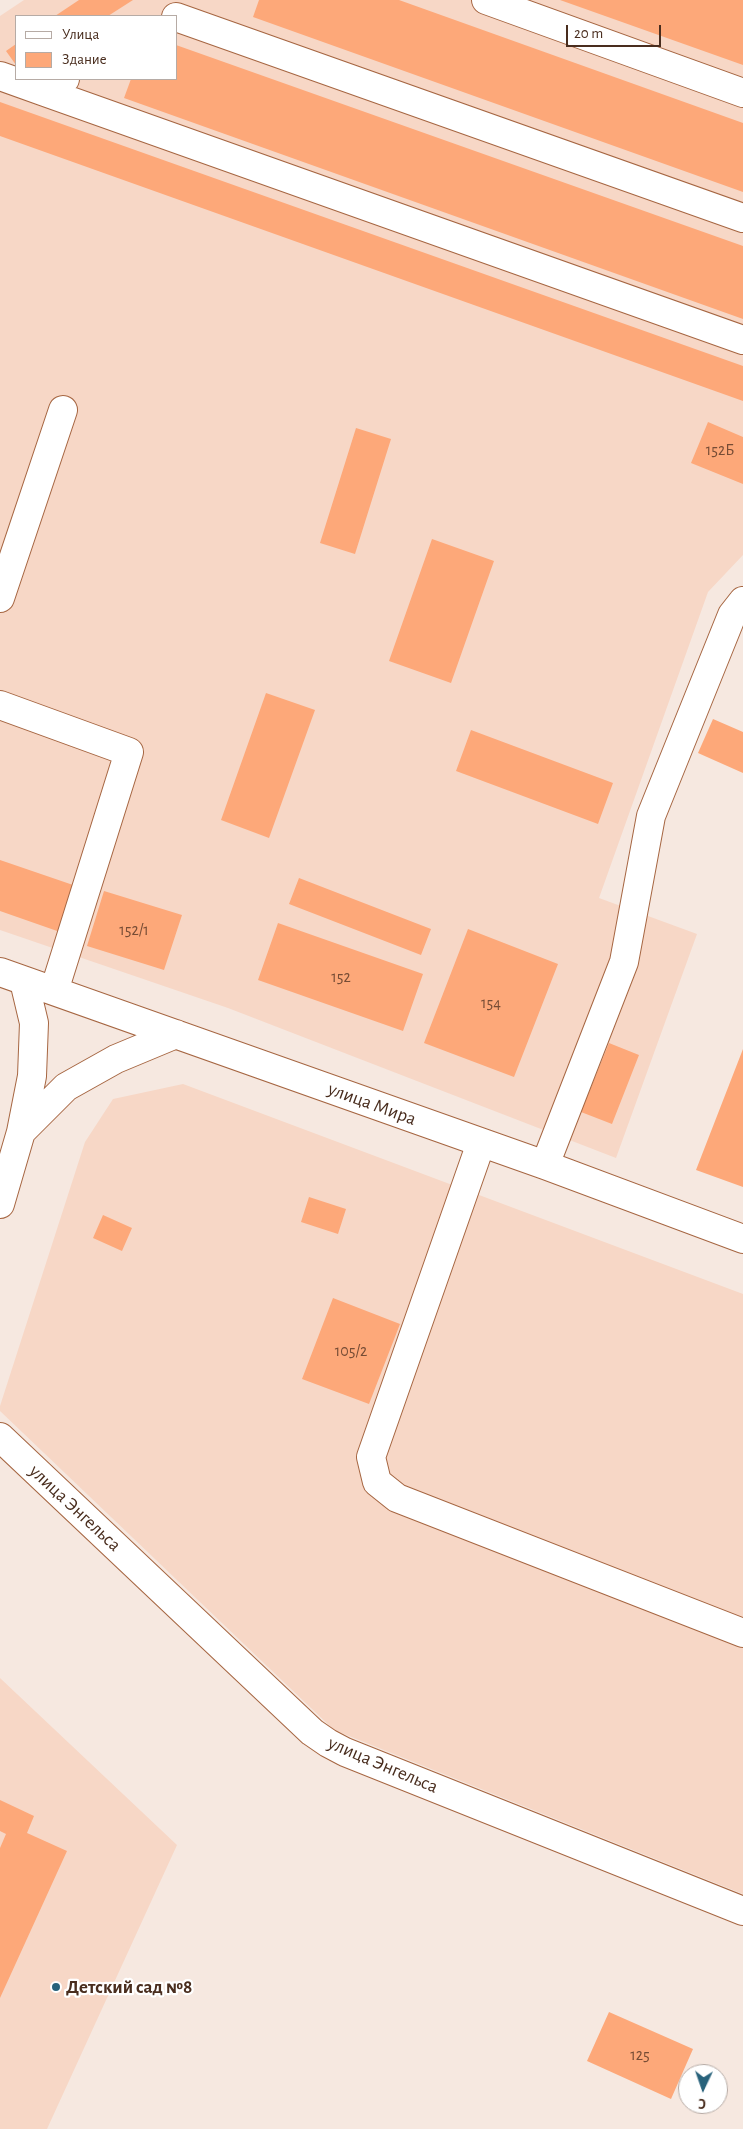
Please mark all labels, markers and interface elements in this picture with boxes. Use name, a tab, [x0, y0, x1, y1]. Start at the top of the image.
legend	[15, 15, 178, 80]
scale bar	[568, 15, 663, 47]
text: 20 m	[574, 26, 603, 41]
text: Улица	[62, 27, 99, 42]
text: Здание	[62, 52, 107, 67]
house number: 152Б	[706, 440, 734, 460]
house number: 152/1	[119, 920, 149, 940]
house number: 152	[331, 967, 351, 987]
house number: 154	[481, 993, 501, 1013]
street label: улица Мира	[325, 1078, 419, 1130]
house number: 105/2	[335, 1341, 367, 1361]
street label: улица Энгельса	[24, 1460, 126, 1556]
street label: улица Энгельса	[325, 1732, 441, 1798]
place label: Детский сад №8	[66, 1976, 192, 1998]
marker: Детский сад №8	[50, 1981, 62, 1993]
house number: 125	[630, 2045, 650, 2065]
north arrow	[678, 2064, 728, 2114]
text: С	[698, 2096, 707, 2110]

